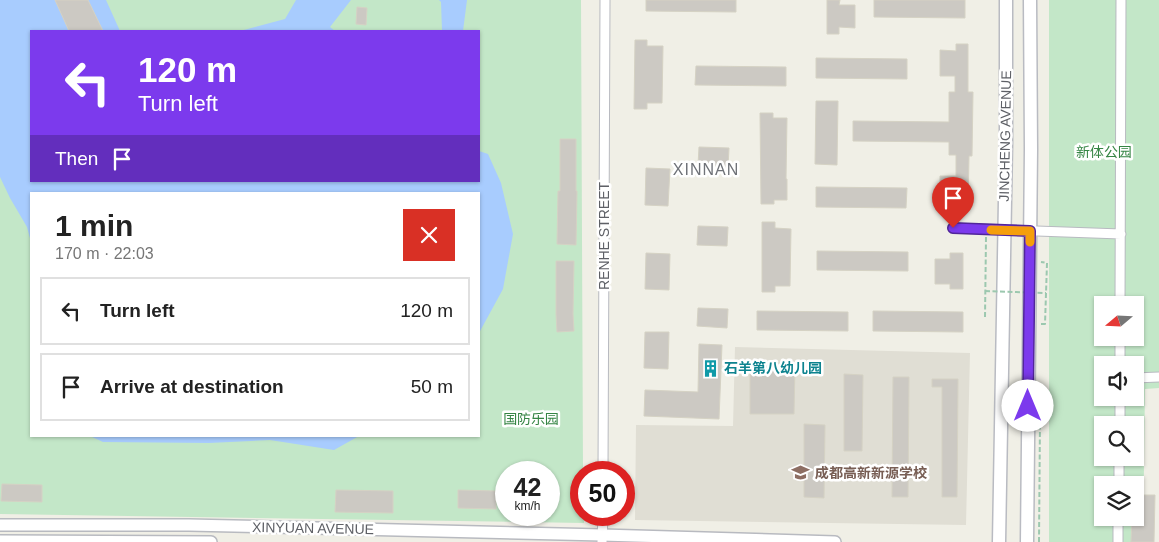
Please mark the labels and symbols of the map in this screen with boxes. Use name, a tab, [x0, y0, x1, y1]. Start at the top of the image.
street label: JINCHENG AVENUE	[996, 70, 1014, 202]
park label: 新体公园	[1076, 144, 1132, 160]
district label: XINNAN	[673, 161, 739, 178]
pin	[932, 177, 974, 228]
street label: RENHE STREET	[596, 181, 612, 290]
north arrow	[1094, 296, 1144, 346]
building icon: 石羊第八幼儿园	[700, 358, 720, 378]
place label: 石羊第八幼儿园	[724, 360, 822, 376]
position arrow	[1001, 379, 1053, 431]
park label: 国防乐园	[503, 411, 559, 427]
speed limit sign: 50	[570, 461, 635, 526]
school or university icon: 成都高新新源学校	[791, 463, 811, 483]
place label: 成都高新新源学校	[815, 465, 927, 481]
street label: XINYUAN AVENUE	[252, 519, 374, 537]

